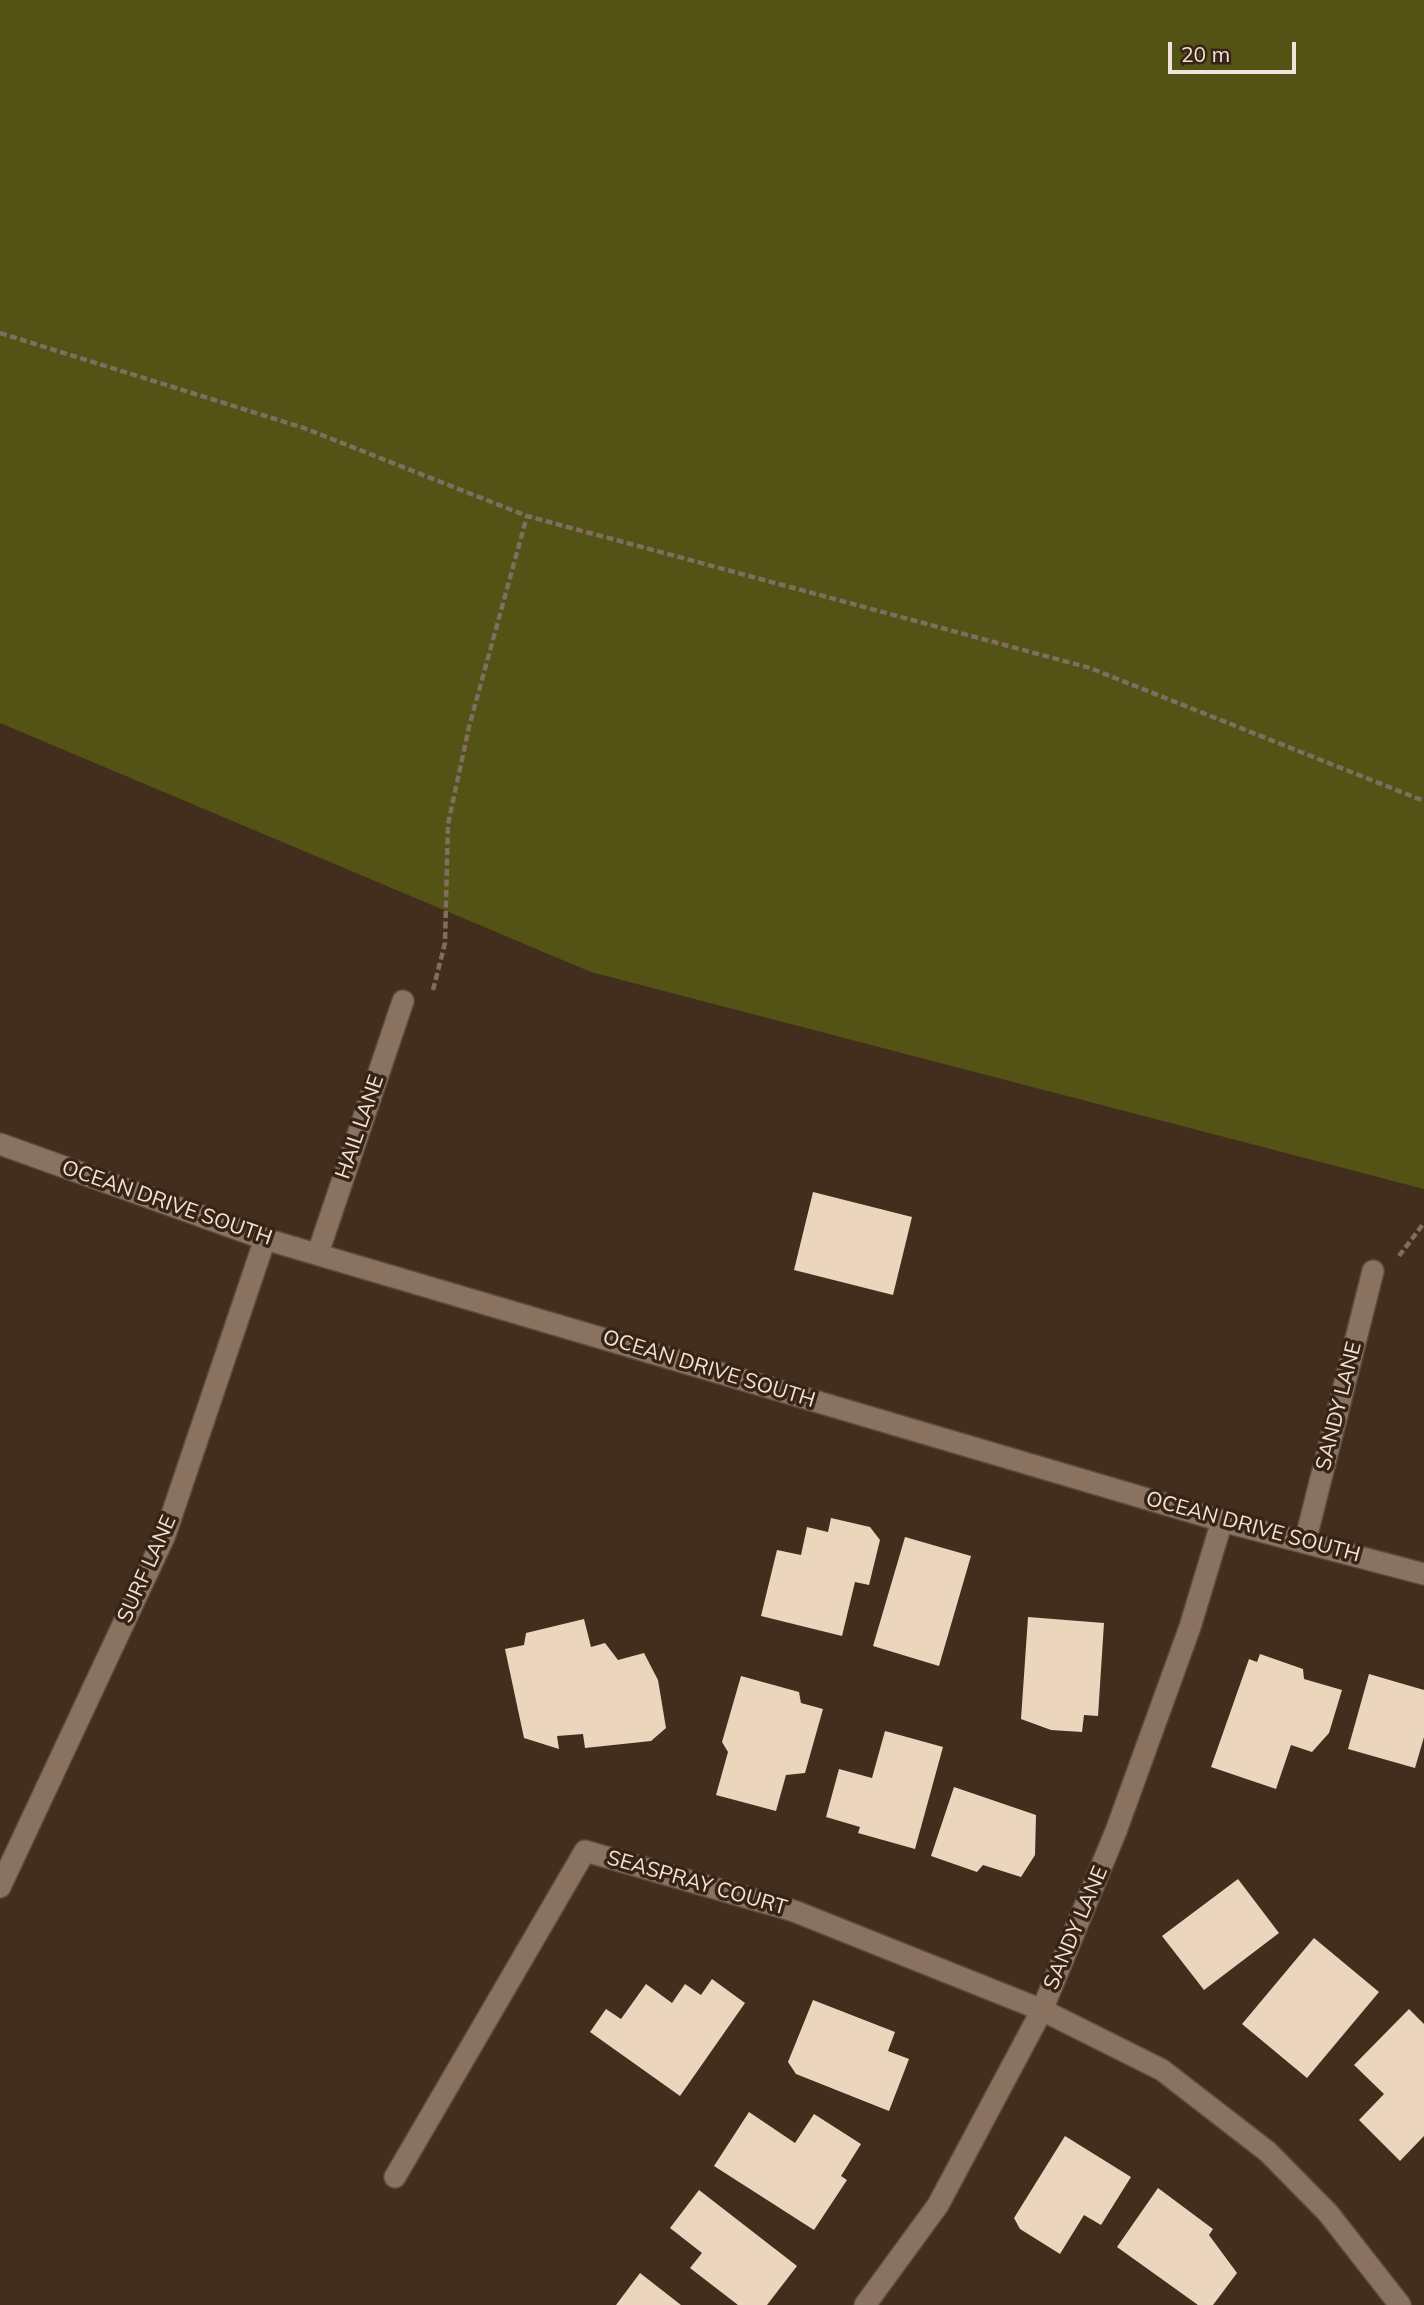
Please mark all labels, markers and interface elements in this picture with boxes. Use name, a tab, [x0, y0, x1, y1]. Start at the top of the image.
scale bar	[1172, 28, 1300, 72]
text: 20 m	[1181, 41, 1230, 67]
street label: HAIL LANE	[330, 1072, 390, 1182]
street label: OCEAN DRIVE SOUTH	[59, 1155, 275, 1251]
street label: OCEAN DRIVE SOUTH	[600, 1325, 818, 1413]
street label: SANDY LANE	[1311, 1339, 1367, 1473]
street label: OCEAN DRIVE SOUTH	[1143, 1486, 1363, 1568]
street label: SURF LANE	[112, 1511, 182, 1627]
street label: SEASPRAY COURT	[604, 1845, 790, 1921]
street label: SANDY LANE	[1039, 1862, 1113, 1994]

